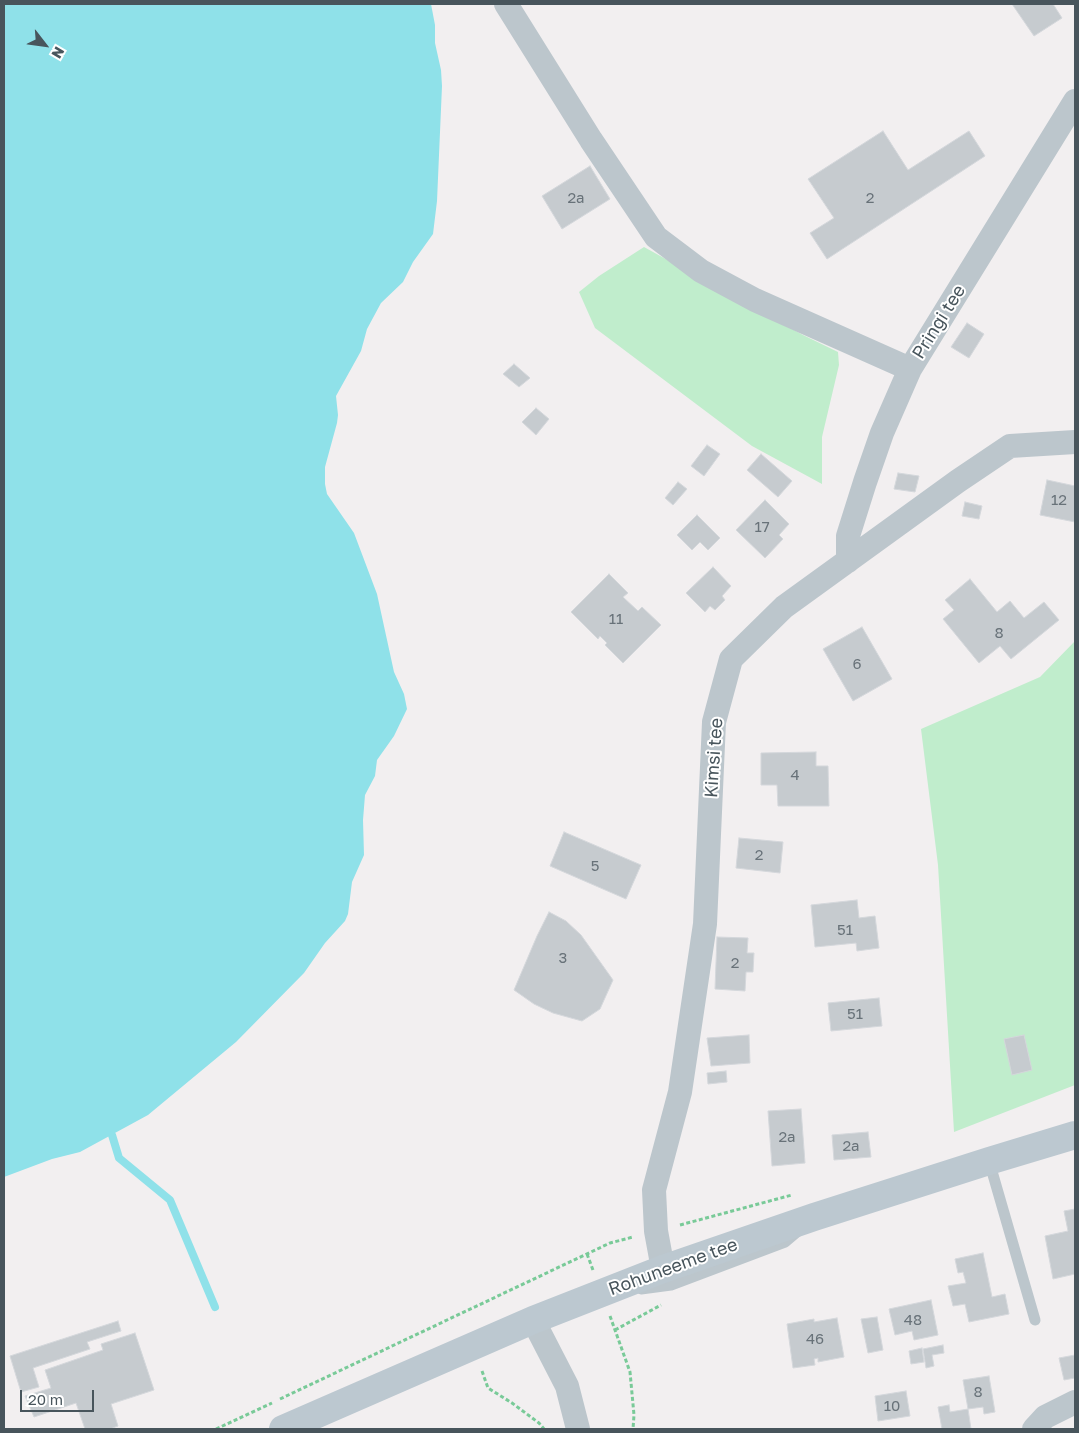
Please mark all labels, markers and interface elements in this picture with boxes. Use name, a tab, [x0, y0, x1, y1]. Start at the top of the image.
north arrow	[20, 20, 70, 70]
text: N	[48, 44, 68, 62]
house number: 2a	[567, 189, 585, 207]
house number: 2	[866, 189, 874, 207]
street label: Pringi tee	[908, 281, 970, 363]
house number: 12	[1051, 491, 1067, 509]
house number: 17	[754, 518, 770, 536]
house number: 11	[609, 610, 623, 628]
house number: 8	[994, 624, 1004, 642]
house number: 6	[852, 655, 862, 673]
street label: Kimsi tee	[700, 717, 728, 799]
house number: 4	[790, 766, 800, 784]
house number: 2	[755, 846, 763, 864]
house number: 5	[591, 857, 599, 875]
house number: 51	[837, 921, 853, 939]
house number: 3	[559, 949, 567, 967]
house number: 2	[731, 954, 739, 972]
house number: 51	[847, 1005, 863, 1023]
house number: 2a	[778, 1128, 796, 1146]
house number: 2a	[842, 1137, 860, 1155]
street label: Rohuneeme tee	[606, 1234, 740, 1300]
house number: 48	[904, 1311, 922, 1329]
house number: 46	[806, 1330, 824, 1348]
scale bar	[22, 1380, 96, 1412]
house number: 8	[973, 1383, 983, 1401]
text: 20 m	[28, 1390, 63, 1408]
house number: 10	[884, 1397, 900, 1415]

